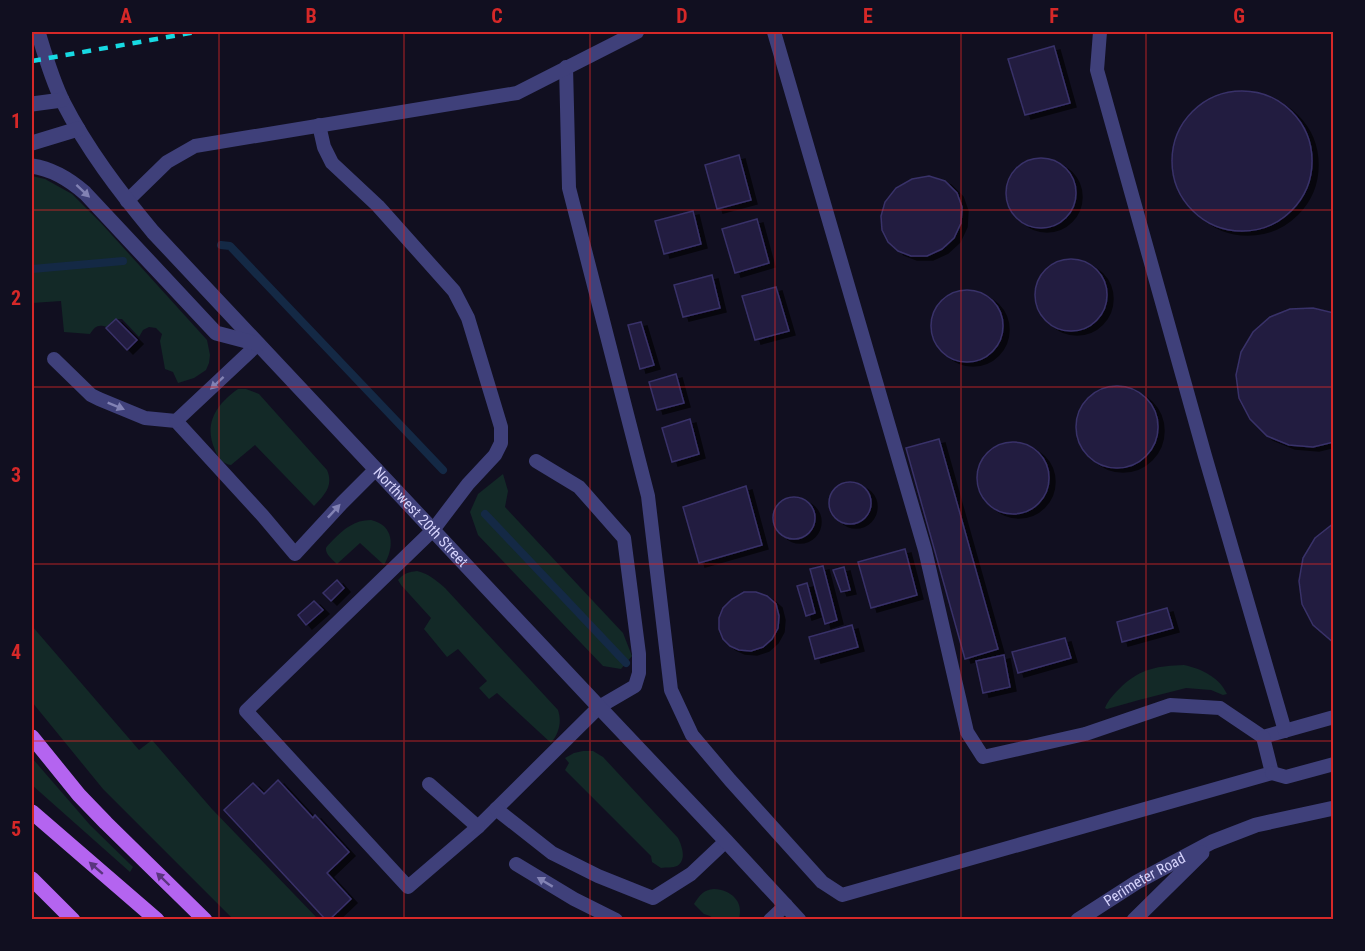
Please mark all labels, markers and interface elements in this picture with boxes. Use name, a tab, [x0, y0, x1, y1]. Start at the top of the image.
text: A	[120, 4, 132, 28]
text: B	[305, 4, 317, 28]
text: C	[491, 4, 503, 28]
text: D	[676, 4, 688, 28]
text: E	[863, 4, 873, 28]
text: F	[1049, 4, 1059, 28]
text: G	[1233, 4, 1245, 28]
text: 1	[11, 109, 21, 133]
one-way arrow	[75, 184, 89, 198]
text: 2	[11, 286, 21, 310]
one-way arrow	[210, 375, 224, 389]
one-way arrow	[107, 402, 125, 411]
text: 3	[11, 463, 21, 487]
street label: Northwest 20th Street	[370, 464, 472, 571]
one-way arrow	[327, 504, 341, 519]
text: 4	[11, 640, 21, 664]
text: 5	[11, 817, 21, 841]
street label: Perimeter Road	[1100, 849, 1188, 910]
one-way arrow	[89, 862, 104, 875]
one-way arrow	[157, 872, 171, 886]
one-way arrow	[537, 876, 553, 887]

